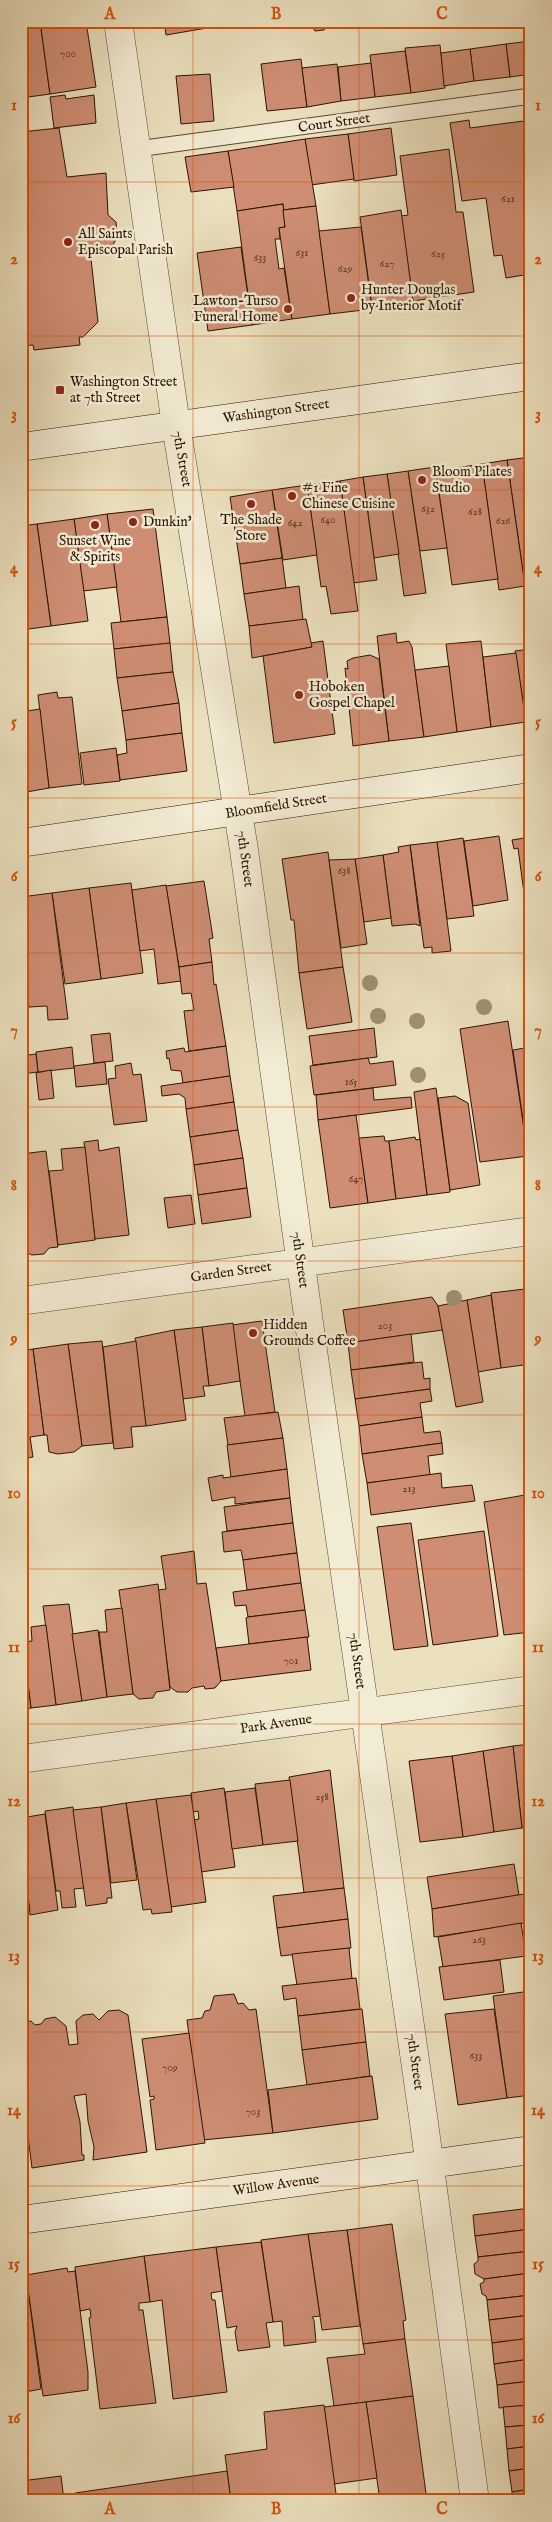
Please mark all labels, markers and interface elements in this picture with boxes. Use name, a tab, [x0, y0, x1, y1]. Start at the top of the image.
text: A	[104, 5, 117, 25]
text: B	[271, 5, 282, 25]
text: C	[436, 5, 448, 25]
house number: 700	[60, 47, 76, 61]
text: 1	[11, 96, 17, 116]
text: 1	[535, 96, 541, 116]
street label: Court Street	[297, 109, 371, 137]
house number: 621	[501, 192, 515, 206]
place label: All Saints Episcopal Parish	[77, 225, 174, 259]
marker: All Saints Episcopal Parish	[62, 236, 74, 248]
house number: 631	[296, 246, 308, 260]
house number: 625	[431, 247, 445, 261]
text: 2	[10, 250, 18, 270]
text: 2	[534, 250, 542, 270]
house number: 633	[254, 251, 266, 265]
house number: 627	[380, 257, 394, 271]
house number: 629	[338, 262, 352, 276]
place label: Hunter Douglas by Interior Motif	[361, 281, 465, 315]
place label: Lawton-Turso Funeral Home	[193, 292, 279, 326]
marker: Hunter Douglas by Interior Motif	[345, 292, 357, 304]
marker: Lawton-Turso Funeral Home	[282, 303, 294, 315]
place label: Washington Street at 7th Street	[70, 373, 177, 407]
marker: Washington Street at 7th Street	[54, 384, 66, 396]
street label: Washington Street	[222, 395, 331, 427]
text: 3	[11, 405, 17, 425]
text: 3	[535, 405, 541, 425]
street label: 7th Street	[168, 430, 196, 489]
place label: Bloom Pilates Studio	[432, 463, 512, 497]
marker: Bloom Pilates Studio	[416, 474, 428, 486]
place label: #1 Fine Chinese Cuisine	[302, 479, 396, 513]
marker: #1 Fine Chinese Cuisine	[286, 490, 298, 502]
marker: The Shade Store	[245, 498, 257, 510]
house number: 632	[421, 502, 435, 516]
house number: 628	[468, 505, 482, 519]
place label: The Shade Store	[220, 511, 282, 545]
place label: Dunkin'	[143, 513, 192, 531]
house number: 640	[320, 513, 336, 527]
house number: 626	[496, 514, 511, 528]
marker: Dunkin'	[127, 516, 139, 528]
house number: 642	[287, 516, 303, 530]
marker: Sunset Wine & Spirits	[89, 519, 101, 531]
place label: Sunset Wine & Spirits	[59, 532, 132, 566]
text: 4	[10, 559, 19, 579]
text: 4	[534, 559, 543, 579]
place label: Hoboken Gospel Chapel	[309, 678, 395, 712]
marker: Hoboken Gospel Chapel	[293, 689, 305, 701]
text: 5	[11, 713, 17, 733]
text: 5	[535, 713, 541, 733]
street label: Bloomfield Street	[224, 789, 328, 823]
street label: 7th Street	[232, 830, 258, 888]
house number: 638	[337, 864, 351, 878]
text: 6	[11, 867, 19, 887]
text: 6	[535, 867, 543, 887]
text: 7	[10, 1021, 18, 1041]
text: 7	[534, 1021, 542, 1041]
house number: 165	[345, 1075, 357, 1089]
house number: 647	[349, 1172, 363, 1186]
text: 8	[11, 1176, 17, 1196]
text: 8	[535, 1176, 541, 1196]
street label: 7th Street	[287, 1231, 313, 1289]
street label: Garden Street	[189, 1257, 273, 1287]
place label: Hidden Grounds Coffee	[263, 1316, 356, 1350]
house number: 203	[378, 1319, 392, 1333]
marker: Hidden Grounds Coffee	[247, 1327, 259, 1339]
text: 9	[10, 1330, 18, 1350]
text: 9	[534, 1330, 542, 1350]
house number: 213	[402, 1482, 416, 1496]
text: 10	[7, 1484, 21, 1504]
text: 10	[531, 1484, 545, 1504]
street label: 7th Street	[344, 1632, 370, 1690]
text: 11	[8, 1638, 20, 1658]
text: 11	[532, 1638, 544, 1658]
house number: 701	[284, 1654, 298, 1668]
street label: Park Avenue	[239, 1710, 314, 1738]
house number: 258	[315, 1790, 329, 1804]
text: 12	[7, 1792, 21, 1812]
text: 12	[531, 1792, 545, 1812]
house number: 263	[472, 1933, 486, 1947]
text: 13	[8, 1947, 20, 1967]
text: 13	[532, 1947, 544, 1967]
street label: 7th Street	[402, 2033, 428, 2091]
house number: 633	[470, 2049, 482, 2063]
house number: 709	[162, 2061, 178, 2075]
text: 14	[7, 2101, 22, 2121]
text: 14	[531, 2101, 546, 2121]
house number: 703	[246, 2105, 260, 2119]
street label: Willow Avenue	[232, 2170, 321, 2200]
text: 15	[8, 2255, 20, 2275]
text: 15	[532, 2255, 544, 2275]
text: 16	[8, 2409, 22, 2429]
text: 16	[532, 2409, 546, 2429]
text: A	[104, 2500, 117, 2520]
text: B	[271, 2500, 282, 2520]
text: C	[436, 2500, 448, 2520]

